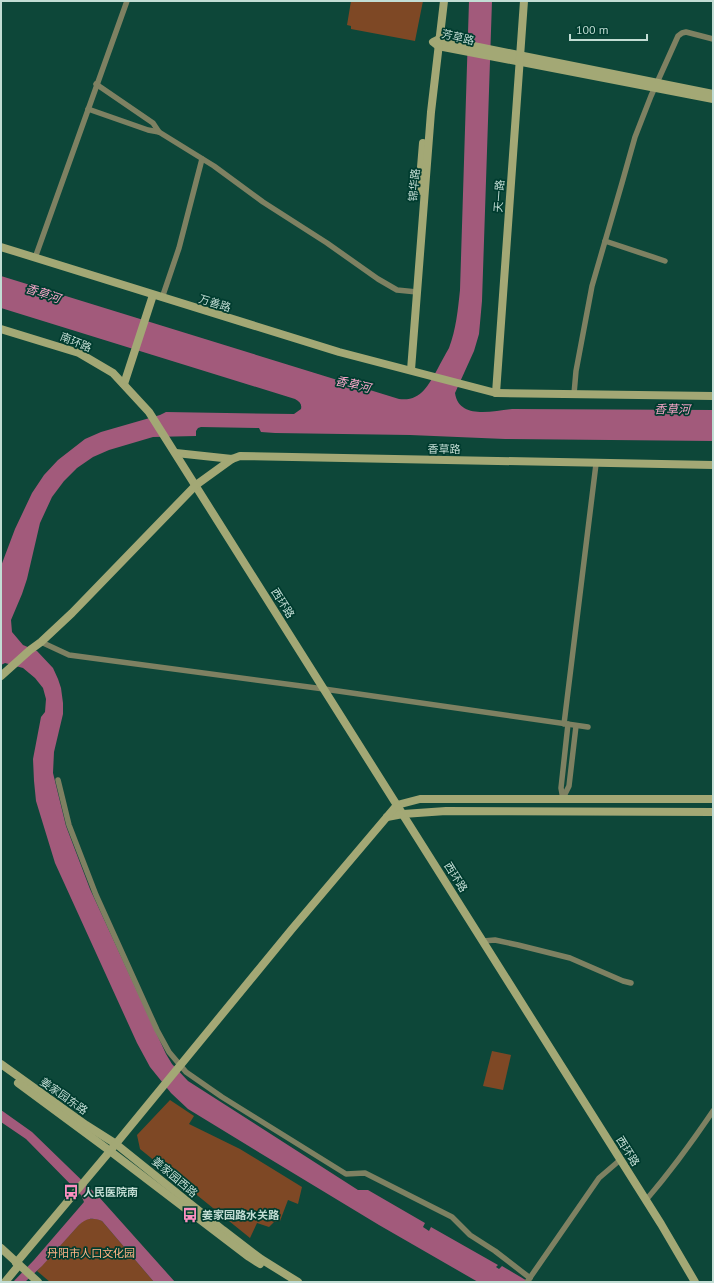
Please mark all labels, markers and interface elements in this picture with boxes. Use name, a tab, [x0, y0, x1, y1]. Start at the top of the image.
scale bar	[570, 16, 647, 42]
text: 100 m	[576, 22, 609, 37]
street label: 芳草路	[440, 26, 476, 48]
street label: 锦华路	[406, 168, 422, 202]
street label: 天一路	[491, 179, 507, 213]
water label: 香草河	[24, 280, 64, 306]
street label: 万善路	[197, 291, 233, 315]
street label: 南环路	[58, 329, 94, 355]
water label: 香草河	[334, 373, 374, 396]
water label: 香草河	[654, 401, 692, 417]
street label: 香草路	[427, 442, 461, 456]
street label: 西环路	[268, 585, 298, 621]
street label: 西环路	[441, 859, 471, 895]
street label: 姜家园东路	[37, 1074, 91, 1118]
street label: 西环路	[613, 1133, 643, 1169]
street label: 姜家园西路	[149, 1154, 201, 1200]
bus stop icon: 人民医院南	[62, 1183, 80, 1201]
place label: 人民医院南	[83, 1185, 138, 1199]
bus stop icon: 姜家园路水关路	[181, 1206, 199, 1224]
place label: 姜家园路水关路	[202, 1208, 280, 1222]
park label: 丹阳市人口文化园	[47, 1246, 135, 1260]

